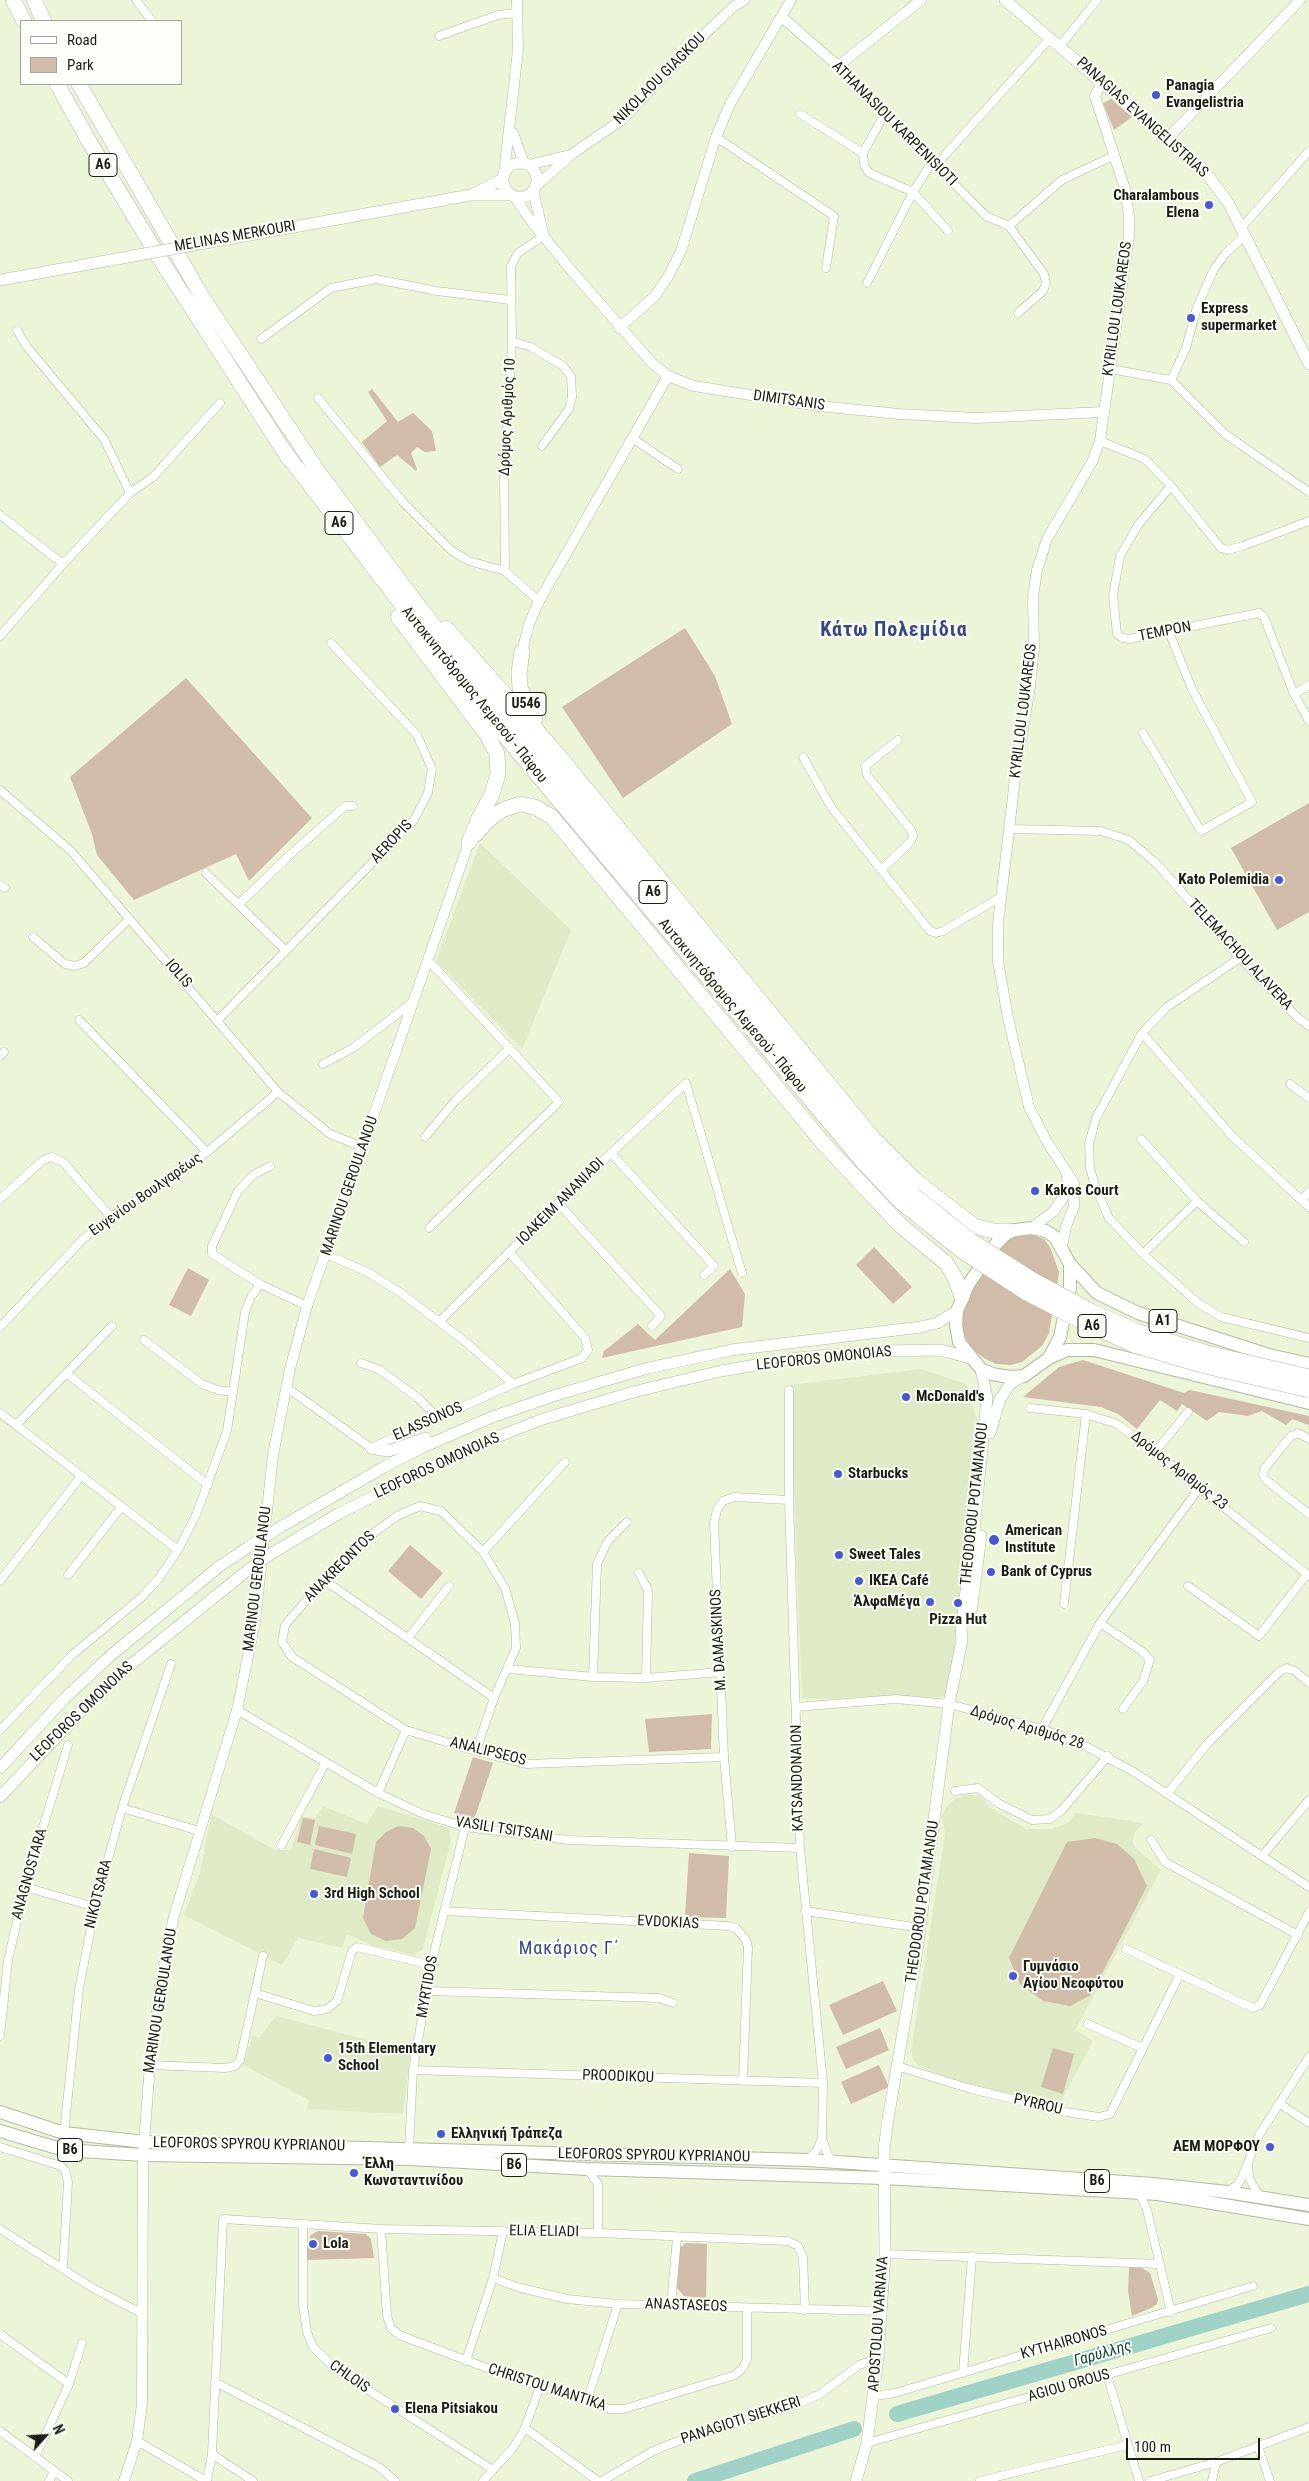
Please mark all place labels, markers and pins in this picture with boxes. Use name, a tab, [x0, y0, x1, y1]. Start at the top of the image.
place label: Panagia Evangelistria	[1166, 77, 1244, 112]
marker: Panagia Evangelistria	[1150, 89, 1162, 101]
place label: Charalambous Elena	[1113, 187, 1199, 222]
marker: Charalambous Elena	[1203, 199, 1215, 211]
place label: Express supermarket	[1201, 300, 1277, 335]
marker: Express supermarket	[1185, 312, 1197, 324]
place label: Kato Polemidia	[1178, 871, 1269, 889]
marker: Kato Polemidia	[1273, 874, 1285, 886]
place label: Kakos Court	[1045, 1182, 1119, 1200]
marker: Kakos Court	[1029, 1185, 1041, 1197]
place label: McDonald's	[916, 1388, 984, 1406]
marker: McDonald's	[900, 1391, 912, 1403]
place label: Starbucks	[848, 1465, 908, 1483]
marker: Starbucks	[832, 1468, 844, 1480]
place label: American Institute	[1005, 1522, 1062, 1557]
marker: American Institute	[987, 1533, 1001, 1547]
place label: Sweet Tales	[849, 1546, 921, 1564]
marker: Sweet Tales	[833, 1549, 845, 1561]
place label: Bank of Cyprus	[1001, 1563, 1092, 1581]
marker: Bank of Cyprus	[985, 1566, 997, 1578]
place label: IKEA Café	[869, 1572, 929, 1590]
marker: IKEA Café	[853, 1575, 865, 1587]
place label: ΆλφαΜέγα	[854, 1593, 920, 1611]
marker: ΆλφαΜέγα	[924, 1596, 936, 1608]
marker: Pizza Hut	[952, 1597, 964, 1609]
place label: Pizza Hut	[929, 1611, 987, 1629]
place label: 3rd High School	[324, 1885, 420, 1903]
marker: 3rd High School	[308, 1888, 320, 1900]
place label: Γυμνάσιο Αγίου Νεοφύτου	[1023, 1958, 1124, 1993]
marker: Γυμνάσιο Αγίου Νεοφύτου	[1007, 1970, 1019, 1982]
place label: 15th Elementary School	[338, 2040, 436, 2075]
marker: 15th Elementary School	[322, 2052, 334, 2064]
place label: Ελληνική Τράπεζα	[451, 2125, 562, 2143]
marker: Ελληνική Τράπεζα	[435, 2128, 447, 2140]
place label: ΑΕΜ ΜΟΡΦΟΥ	[1173, 2138, 1260, 2156]
marker: ΑΕΜ ΜΟΡΦΟΥ	[1264, 2141, 1276, 2153]
place label: Έλλη Κωνσταντινίδου	[364, 2155, 463, 2190]
marker: Έλλη Κωνσταντινίδου	[348, 2167, 360, 2179]
place label: Lola	[323, 2235, 348, 2253]
marker: Lola	[307, 2238, 319, 2250]
place label: Elena Pitsiakou	[405, 2400, 498, 2418]
marker: Elena Pitsiakou	[389, 2403, 401, 2415]

